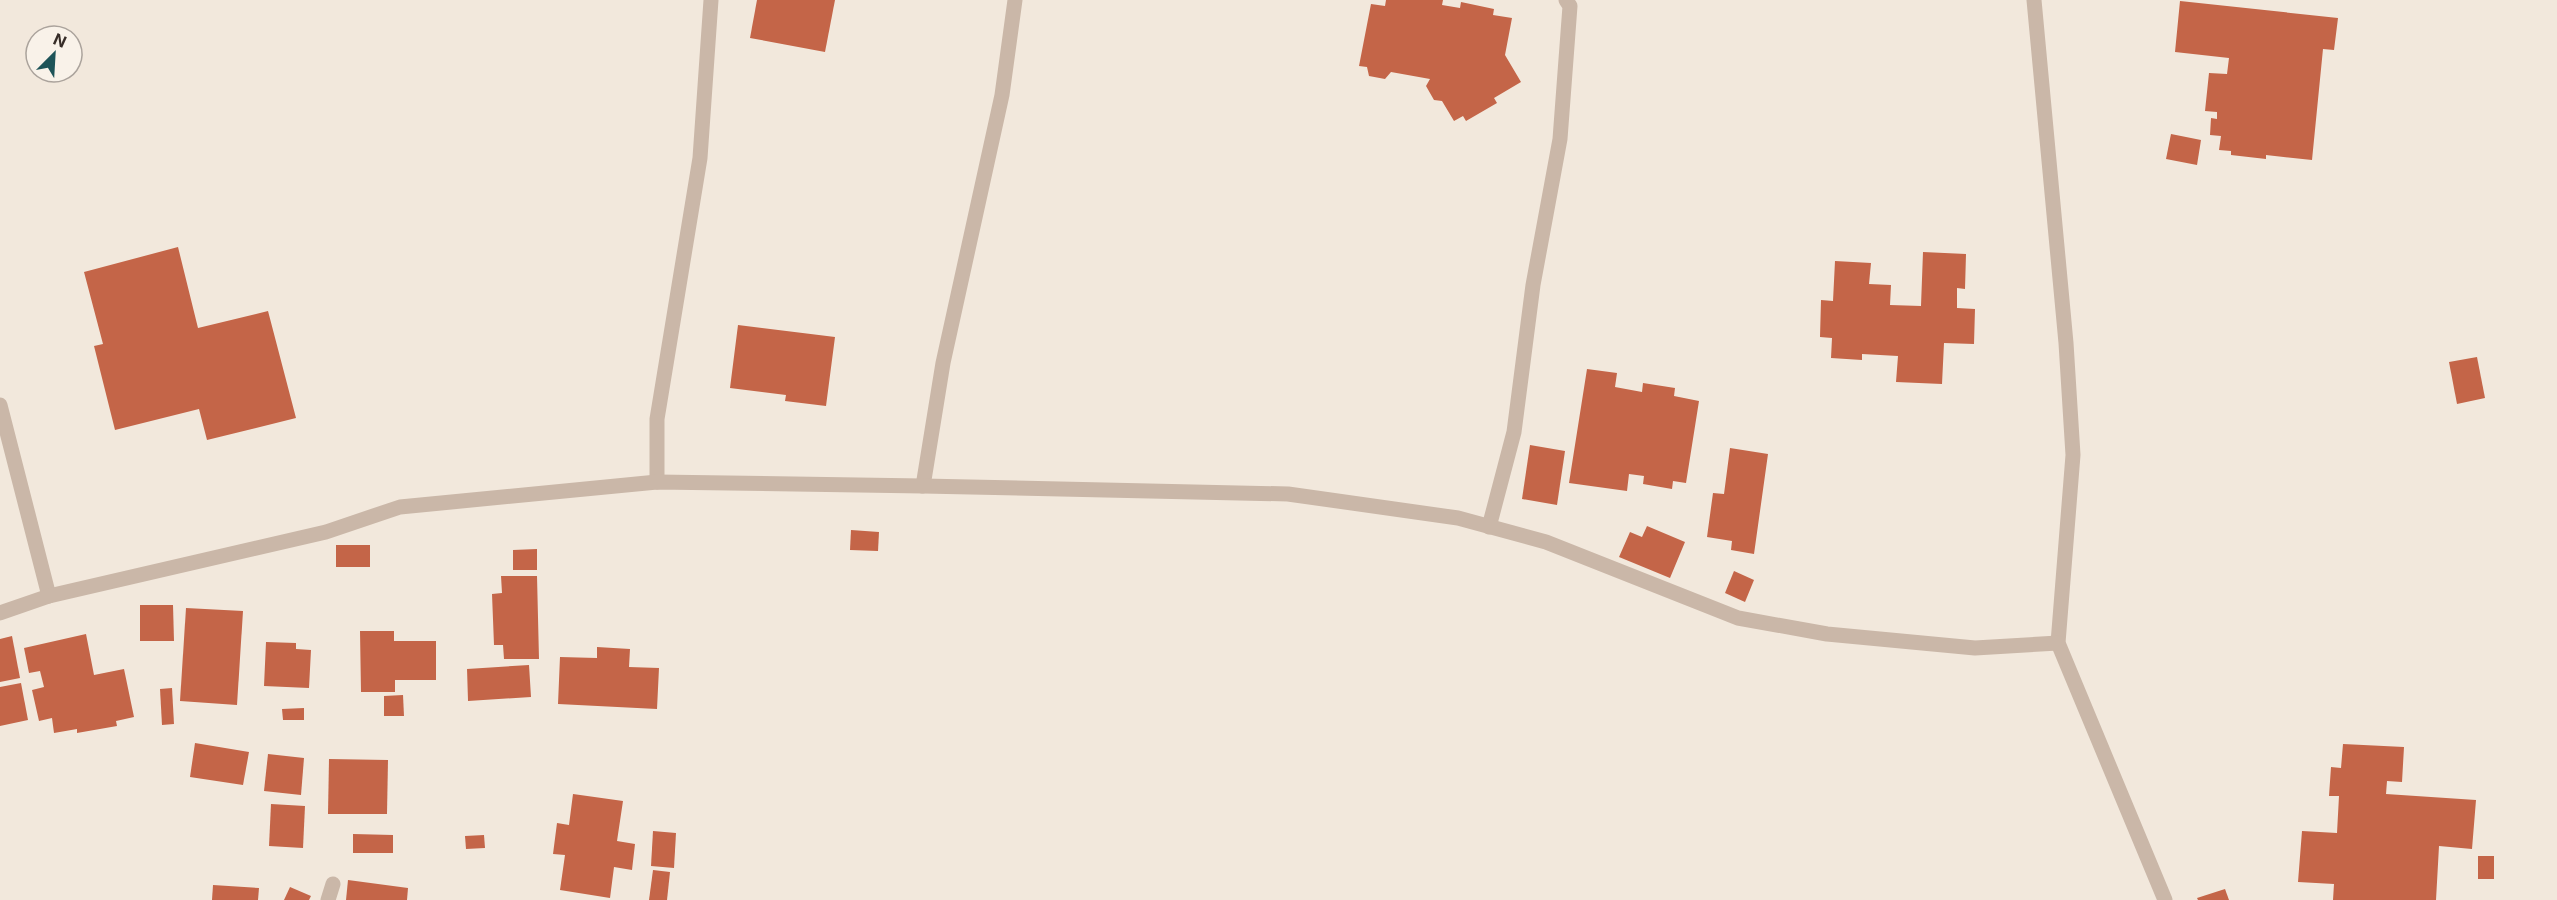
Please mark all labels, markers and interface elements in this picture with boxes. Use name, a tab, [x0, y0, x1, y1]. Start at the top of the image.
north arrow	[24, 24, 84, 84]
text: N	[50, 29, 70, 52]

